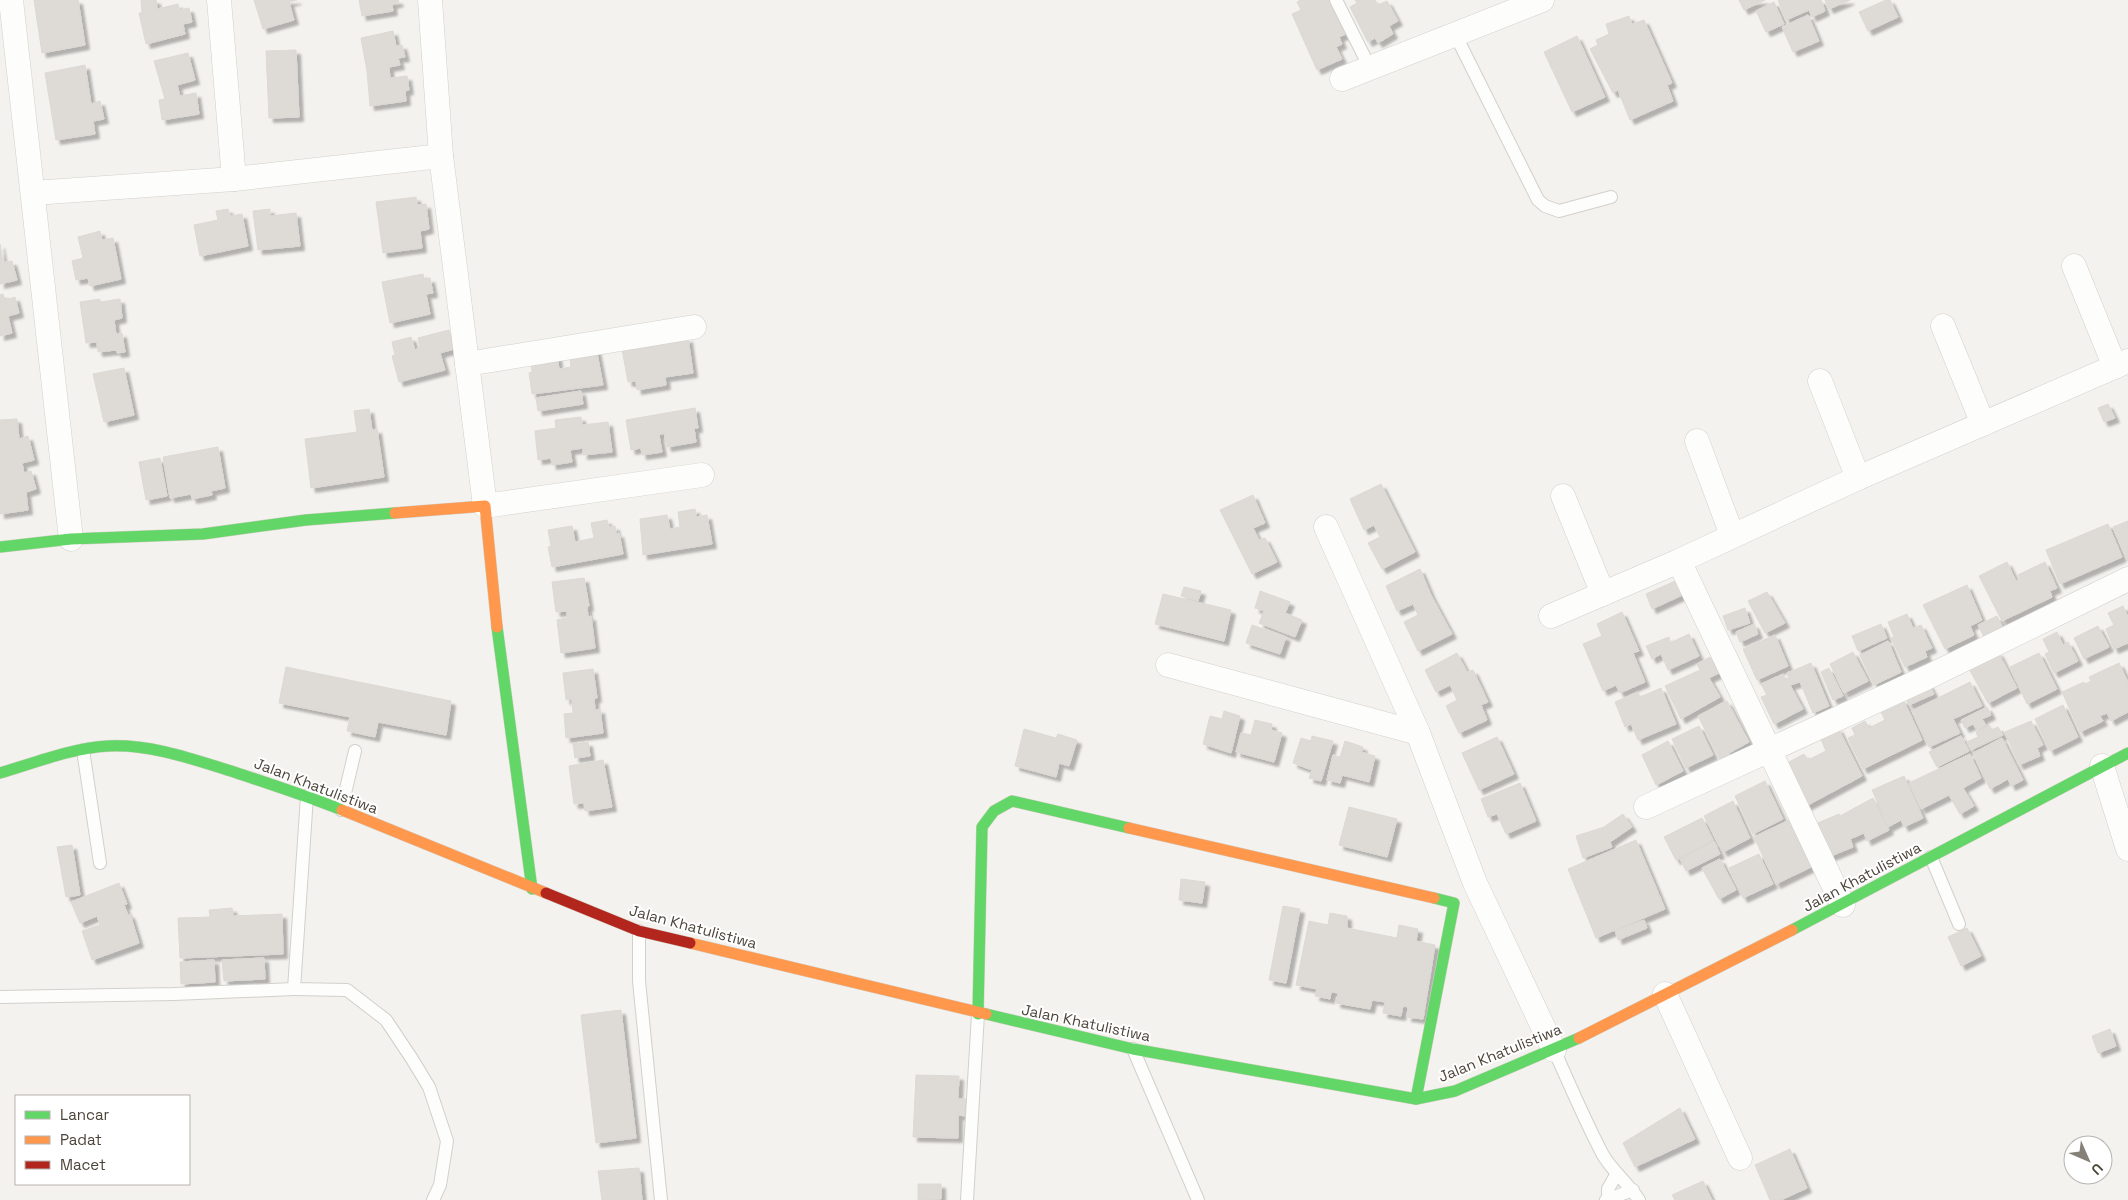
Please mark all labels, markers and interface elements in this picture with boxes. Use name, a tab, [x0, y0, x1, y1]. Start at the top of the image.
street label: Jalan Khatulistiwa	[252, 753, 381, 818]
street label: Jalan Khatulistiwa	[1799, 837, 1924, 916]
street label: Jalan Khatulistiwa	[627, 900, 759, 953]
street label: Jalan Khatulistiwa	[1020, 1000, 1153, 1046]
street label: Jalan Khatulistiwa	[1435, 1019, 1565, 1086]
legend	[15, 1095, 190, 1185]
text: Lancar	[60, 1105, 110, 1124]
text: Padat	[60, 1130, 102, 1149]
north arrow	[2063, 1135, 2113, 1185]
text: Macet	[60, 1155, 106, 1174]
text: U	[2087, 1159, 2107, 1179]

